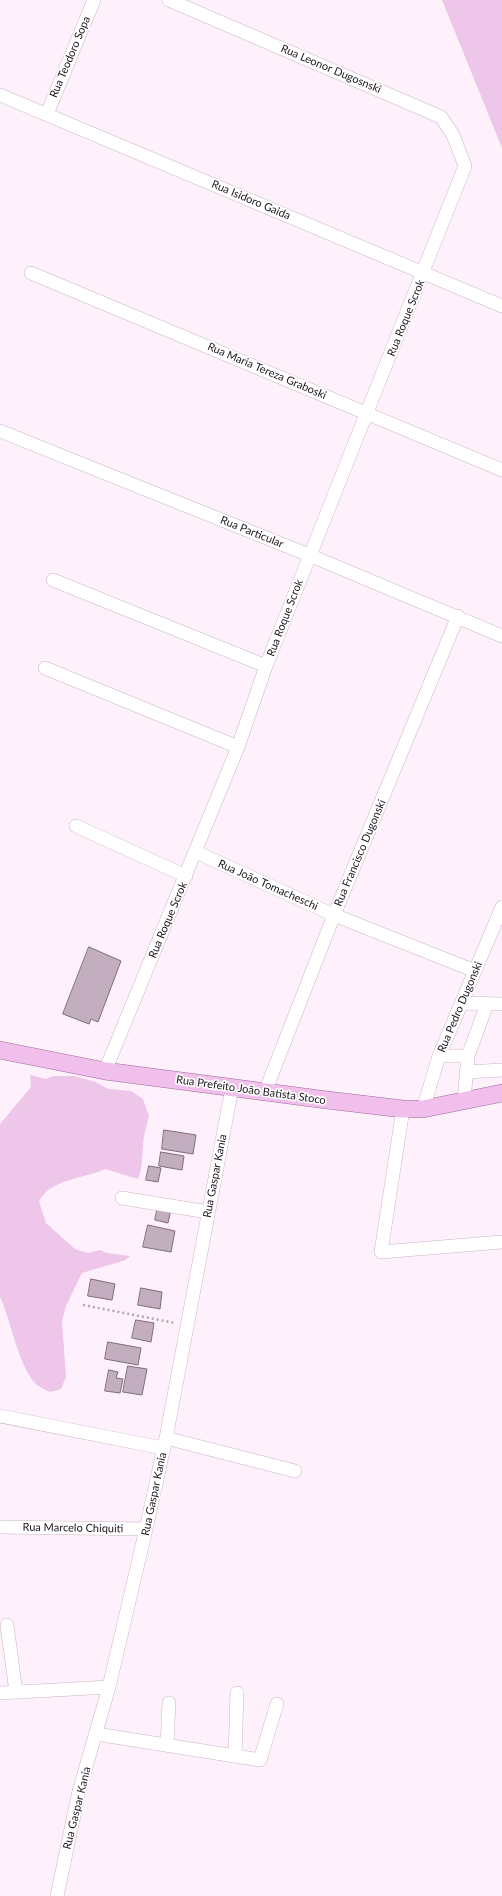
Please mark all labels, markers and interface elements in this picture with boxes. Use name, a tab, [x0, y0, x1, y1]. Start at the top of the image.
street label: Rua Teodoro Sopa	[47, 14, 93, 100]
street label: Rua Leonor Dugosnski	[279, 42, 383, 96]
street label: Rua Isidoro Gaida	[210, 177, 292, 223]
street label: Rua Roque Scrok	[385, 278, 427, 358]
street label: Rua Maria Tereza Graboski	[205, 340, 329, 402]
street label: Rua Particular	[218, 513, 286, 551]
street label: Rua Roque Scrok	[264, 578, 306, 658]
street label: Rua Francisco Dugonski	[332, 798, 388, 908]
street label: Rua João Tomacheschi	[216, 857, 320, 913]
street label: Rua Roque Scrok	[146, 880, 190, 960]
street label: Rua Pedro Dugonski	[435, 959, 485, 1055]
street label: Rua Prefeito João Batista Stoco	[175, 1073, 327, 1107]
street label: Rua Gaspar Kania	[200, 1133, 230, 1219]
street label: Rua Gaspar Kania	[139, 1451, 169, 1537]
street label: Rua Marcelo Chiquiti	[22, 1521, 124, 1535]
street label: Rua Gaspar Kania	[60, 1765, 94, 1851]

